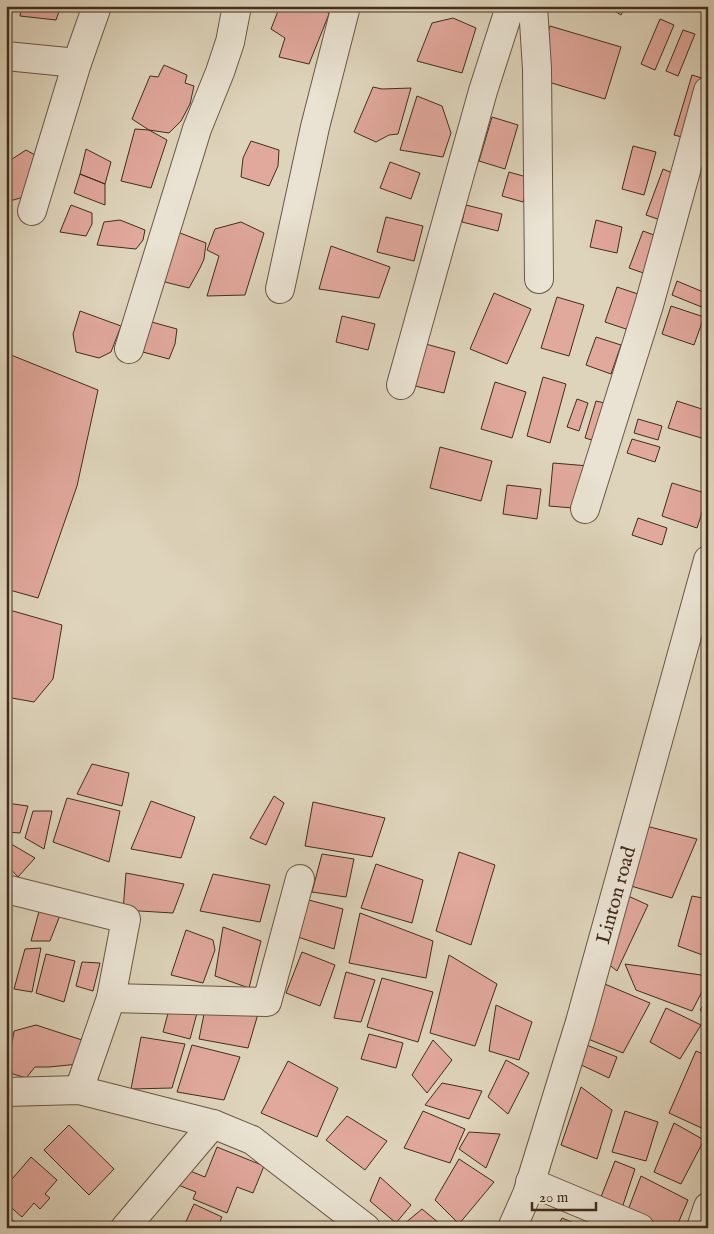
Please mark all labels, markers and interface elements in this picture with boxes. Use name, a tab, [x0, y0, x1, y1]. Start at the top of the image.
street label: Linton road	[591, 843, 642, 947]
scale bar	[532, 1179, 595, 1211]
text: 20 m	[539, 1188, 569, 1207]

